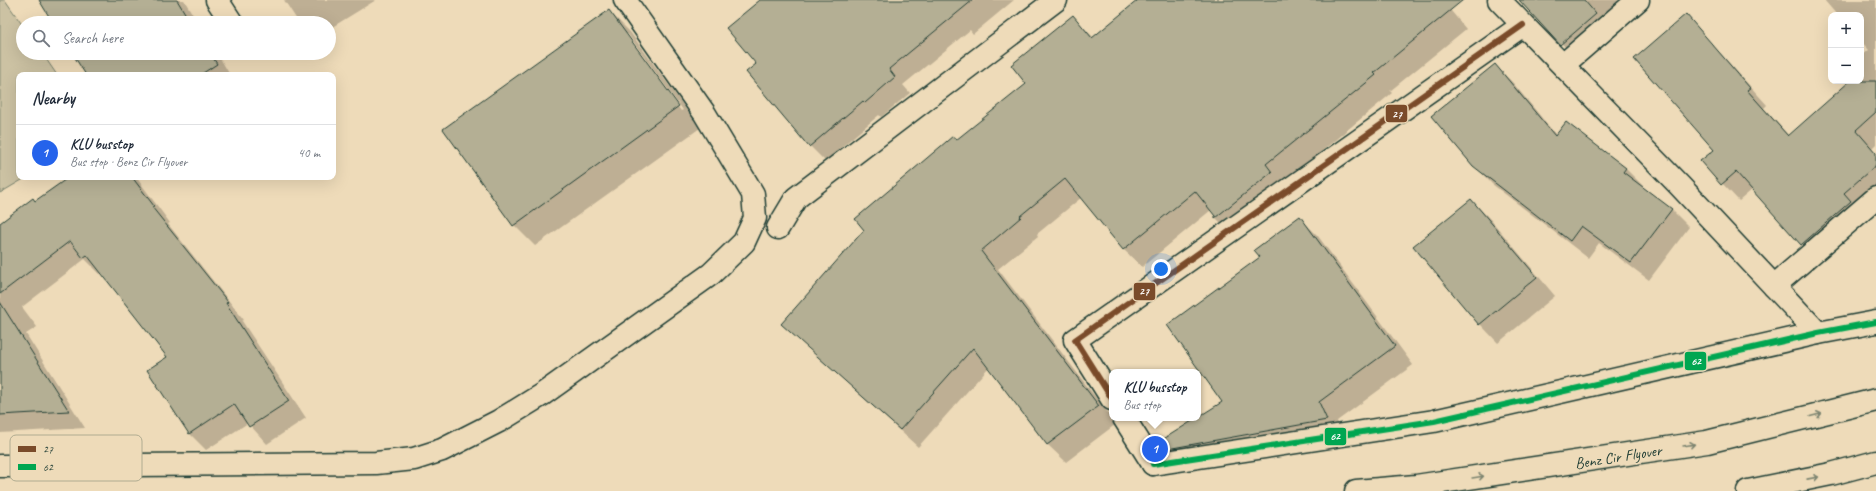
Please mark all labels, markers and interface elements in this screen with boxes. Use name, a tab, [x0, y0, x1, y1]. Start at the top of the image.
map controls	[1828, 12, 1864, 84]
button: +	[1828, 12, 1864, 48]
search box	[16, 16, 336, 60]
icon: search	[30, 27, 52, 49]
text: Search here	[62, 29, 123, 48]
button: −	[1828, 48, 1864, 84]
text: Nearby	[32, 88, 75, 109]
line badge: 27	[1385, 104, 1408, 123]
text: 27	[1392, 107, 1403, 121]
text: KLU busstop	[70, 135, 133, 154]
text: 1	[42, 145, 48, 161]
text: 40 m	[298, 145, 320, 161]
text: Bus stop · Benz Cir Flyover	[70, 154, 187, 170]
your location	[1151, 259, 1171, 279]
line badge: 27	[1133, 282, 1156, 301]
text: 27	[1139, 284, 1150, 298]
line badge: 62	[1684, 351, 1707, 371]
text: 62	[1691, 354, 1702, 368]
popup	[1109, 369, 1201, 421]
text: KLU busstop	[1124, 378, 1186, 397]
text: Bus stop	[1124, 397, 1161, 413]
one-way arrow	[1809, 411, 1822, 418]
line badge: 62	[1324, 427, 1347, 446]
text: 62	[1330, 429, 1341, 443]
pin: 1	[1142, 434, 1168, 464]
legend	[10, 435, 142, 481]
street label: Benz Cir Flyover	[1573, 440, 1665, 474]
one-way arrow	[1682, 441, 1695, 449]
text: 27	[43, 442, 54, 456]
text: 62	[43, 460, 54, 474]
one-way arrow	[1471, 473, 1484, 481]
one-way arrow	[1806, 473, 1819, 481]

